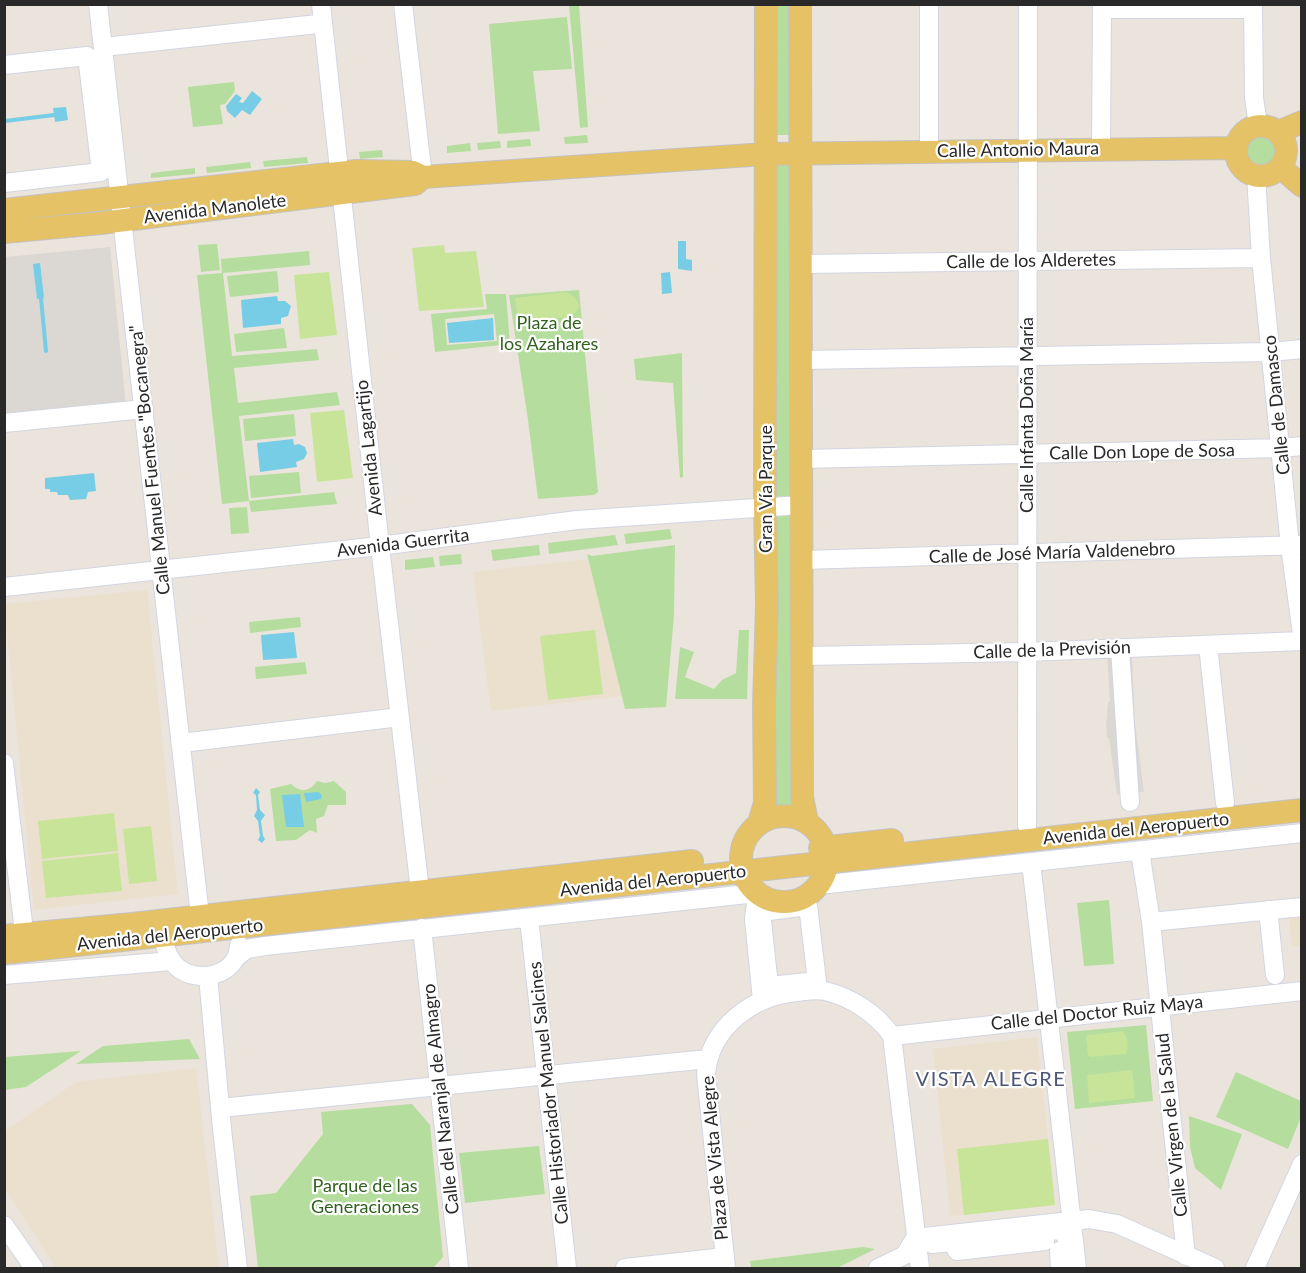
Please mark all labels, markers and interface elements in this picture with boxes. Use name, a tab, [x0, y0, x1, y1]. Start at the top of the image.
street label: Calle Antonio Maura	[937, 138, 1099, 162]
street label: Avenida Manolete	[143, 190, 287, 228]
street label: Calle de los Alderetes	[946, 249, 1116, 273]
park label: Plaza de los Azahares	[500, 312, 598, 354]
street label: Calle Infanta Doña María	[1016, 317, 1038, 513]
street label: Calle Manuel Fuentes "Bocanegra"	[125, 324, 175, 596]
street label: Calle de Damasco	[1259, 334, 1295, 476]
street label: Avenida Lagartijo	[351, 379, 387, 517]
street label: Gran Vía Parque	[755, 425, 777, 553]
street label: Calle Don Lope de Sosa	[1049, 440, 1235, 464]
street label: Avenida Guerrita	[335, 524, 471, 562]
street label: Calle de José María Valdenebro	[928, 538, 1176, 568]
street label: Calle de la Previsión	[973, 636, 1131, 664]
street label: Avenida del Aeropuerto	[1042, 808, 1230, 850]
street label: Avenida del Aeropuerto	[559, 860, 747, 902]
street label: Avenida del Aeropuerto	[76, 914, 264, 956]
street label: Calle Historiador Manuel Salcines	[524, 961, 574, 1225]
street label: Calle del Naranjal de Almagro	[418, 982, 464, 1216]
street label: Calle del Doctor Ruiz Maya	[990, 991, 1204, 1035]
street label: Calle Virgen de la Salud	[1152, 1032, 1192, 1218]
district label: VISTA ALEGRE	[916, 1068, 1066, 1092]
street label: Plaza de Vista Alegre	[697, 1075, 733, 1241]
park label: Parque de las Generaciones	[311, 1175, 419, 1218]

